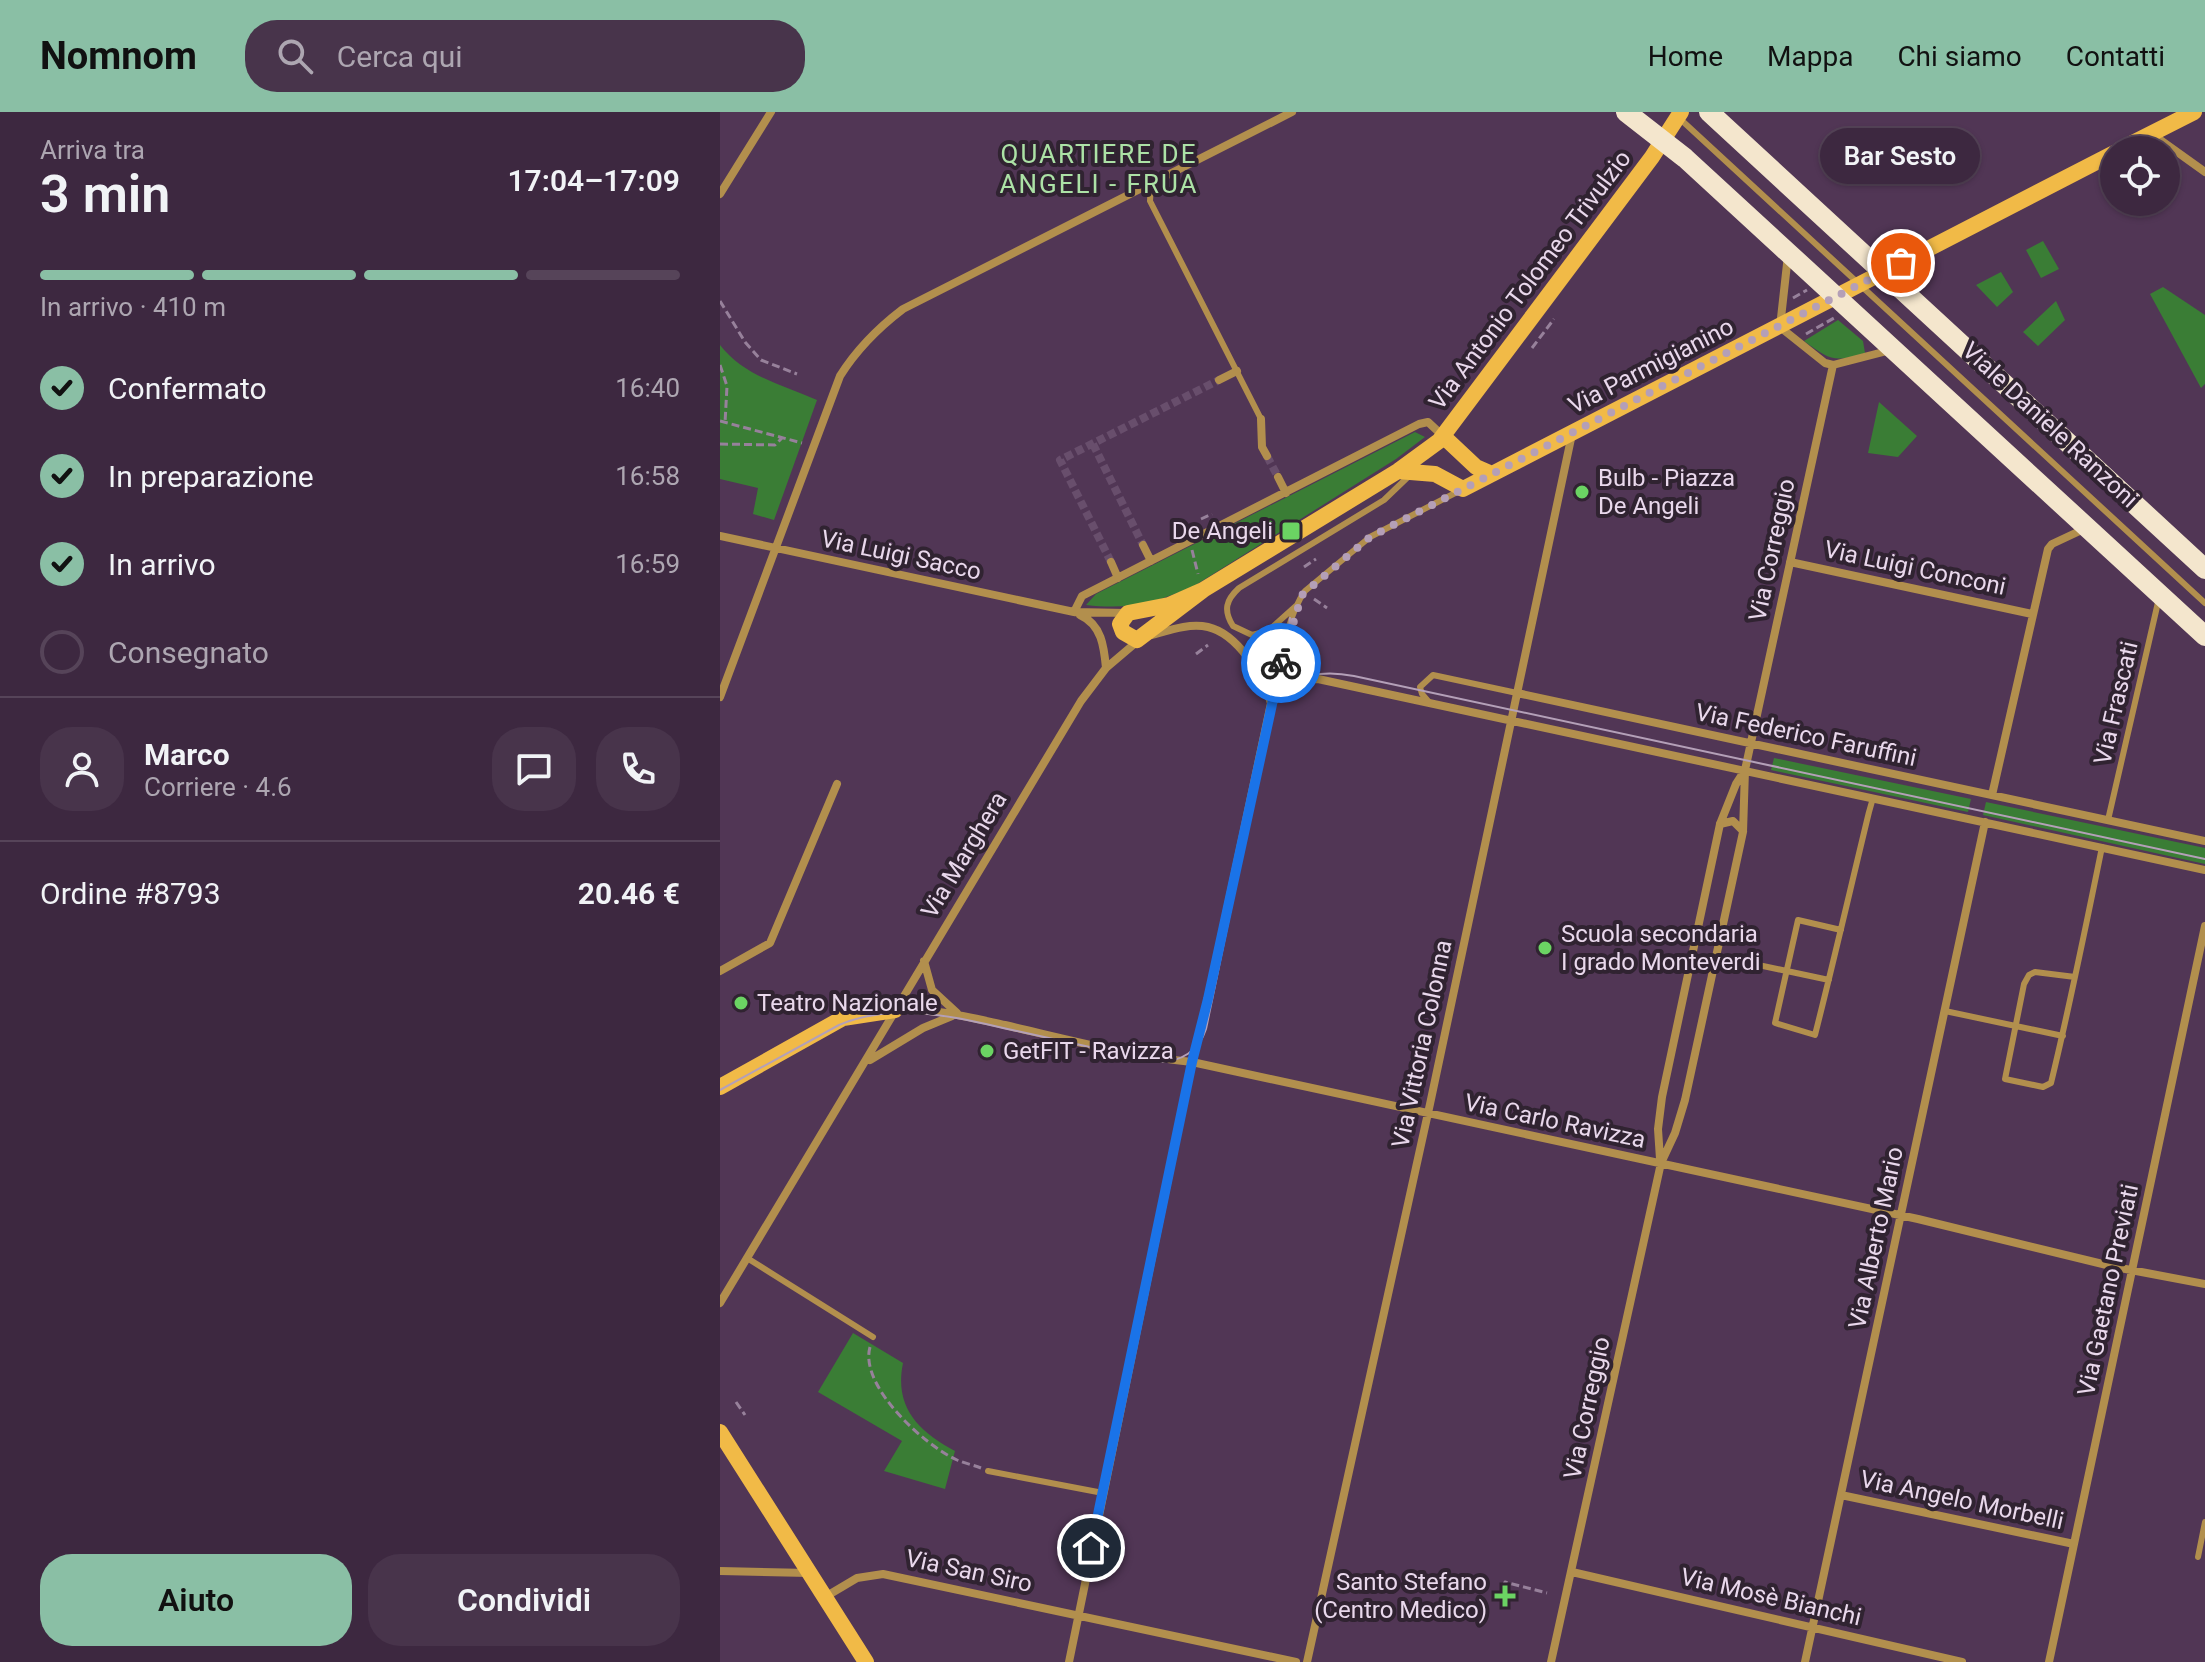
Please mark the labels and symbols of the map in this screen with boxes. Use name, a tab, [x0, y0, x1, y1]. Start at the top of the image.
callout: Bar Sesto	[1821, 127, 1981, 183]
district label: QUARTIERE DE ANGELI - FRUA	[999, 139, 1199, 199]
street label: Via Antonio Tolomeo Trivulzio	[1423, 145, 1637, 415]
pin	[1867, 229, 1935, 297]
street label: Via Parmigianino	[1564, 312, 1738, 420]
street label: Viale Daniele Ranzoni	[1957, 337, 2143, 513]
place label: Bulb - Piazza De Angeli	[1598, 464, 1735, 520]
street label: Via Correggio	[1743, 476, 1801, 624]
marker: Bulb - Piazza De Angeli	[1573, 483, 1591, 501]
place label: De Angeli	[1172, 517, 1273, 545]
marker: De Angeli	[1280, 520, 1302, 542]
street label: Via Luigi Sacco	[818, 524, 984, 586]
street label: Via Luigi Conconi	[1822, 535, 2008, 601]
courier	[1241, 623, 1321, 703]
street label: Via Frascati	[2088, 639, 2144, 767]
street label: Via Federico Faruffini	[1693, 698, 1919, 772]
street label: Via Marghera	[915, 787, 1013, 923]
place label: Scuola secondaria I grado Monteverdi	[1561, 920, 1761, 976]
street label: Via Vittoria Colonna	[1386, 938, 1458, 1150]
marker: Scuola secondaria I grado Monteverdi	[1536, 939, 1554, 957]
place label: Teatro Nazionale	[757, 989, 938, 1017]
marker: Teatro Nazionale	[732, 994, 750, 1012]
place label: GetFIT - Ravizza	[1003, 1037, 1174, 1065]
marker: GetFIT - Ravizza	[978, 1042, 996, 1060]
street label: Via Carlo Ravizza	[1462, 1088, 1648, 1154]
street label: Via Alberto Mario	[1843, 1144, 1909, 1332]
street label: Via Gaetano Previati	[2072, 1182, 2144, 1398]
street label: Via Correggio	[1558, 1334, 1616, 1482]
street label: Via Angelo Morbelli	[1858, 1465, 2066, 1535]
pin	[1057, 1514, 1125, 1582]
street label: Via San Siro	[903, 1544, 1035, 1598]
street label: Via Mosè Bianchi	[1678, 1563, 1864, 1631]
place label: Santo Stefano (Centro Medico)	[1314, 1568, 1487, 1624]
marker: Santo Stefano (Centro Medico)	[1494, 1585, 1516, 1607]

